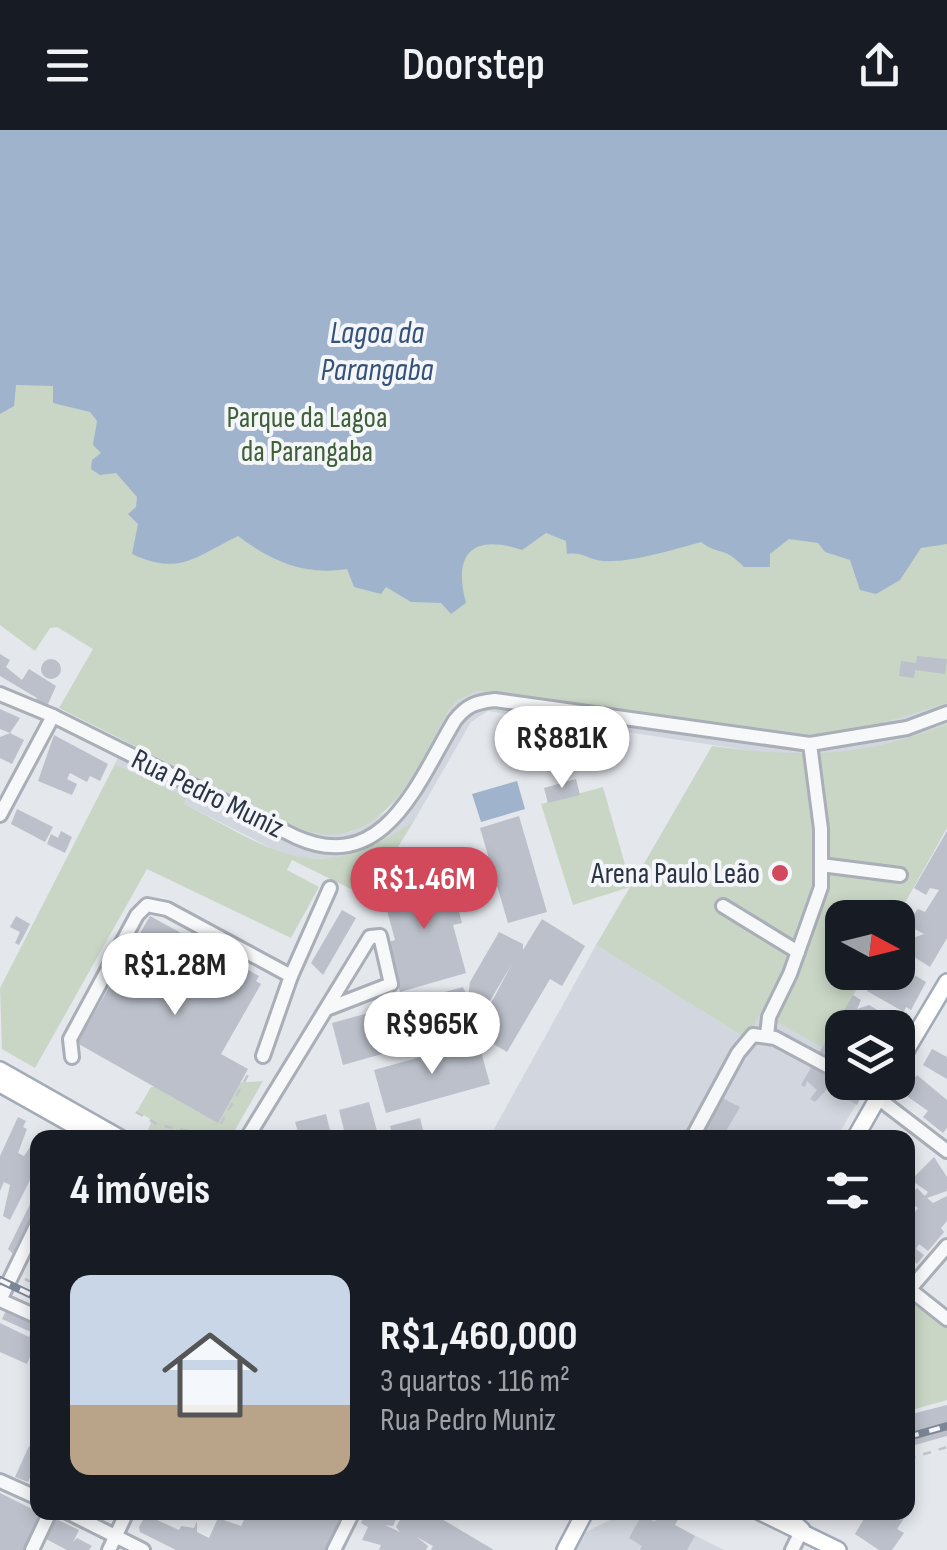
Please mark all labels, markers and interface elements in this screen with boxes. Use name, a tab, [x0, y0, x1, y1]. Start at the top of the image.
icon: menu	[40, 38, 95, 93]
text: Doorstep	[402, 38, 545, 93]
icon: share	[852, 38, 907, 93]
water label: Lagoa da Parangaba	[321, 314, 433, 390]
park label: Parque da Lagoa da Parangaba	[226, 400, 388, 470]
pin: R$881K	[481, 706, 643, 791]
text: R$881K	[517, 719, 607, 758]
street label: Rua Pedro Muniz	[126, 742, 290, 846]
pin: R$1.46M	[332, 847, 516, 932]
place label: Arena Paulo Leão	[590, 856, 760, 892]
text: R$1.46M	[372, 860, 476, 899]
marker: Arena Paulo Leão	[769, 862, 791, 884]
north arrow	[825, 900, 915, 990]
map controls	[825, 900, 915, 1100]
pin: R$1.28M	[83, 933, 267, 1018]
text: R$1.28M	[124, 946, 226, 985]
pin: R$965K	[351, 992, 513, 1077]
text: R$965K	[386, 1005, 478, 1044]
button: layers	[825, 1010, 915, 1100]
icon: filters	[820, 1163, 875, 1218]
text: 4 imóveis	[70, 1165, 210, 1216]
text: R$1,460,000	[380, 1311, 578, 1362]
icon: home	[150, 1315, 270, 1435]
text: 3 quartos · 116 m²	[380, 1362, 570, 1401]
text: Rua Pedro Muniz	[380, 1401, 556, 1440]

